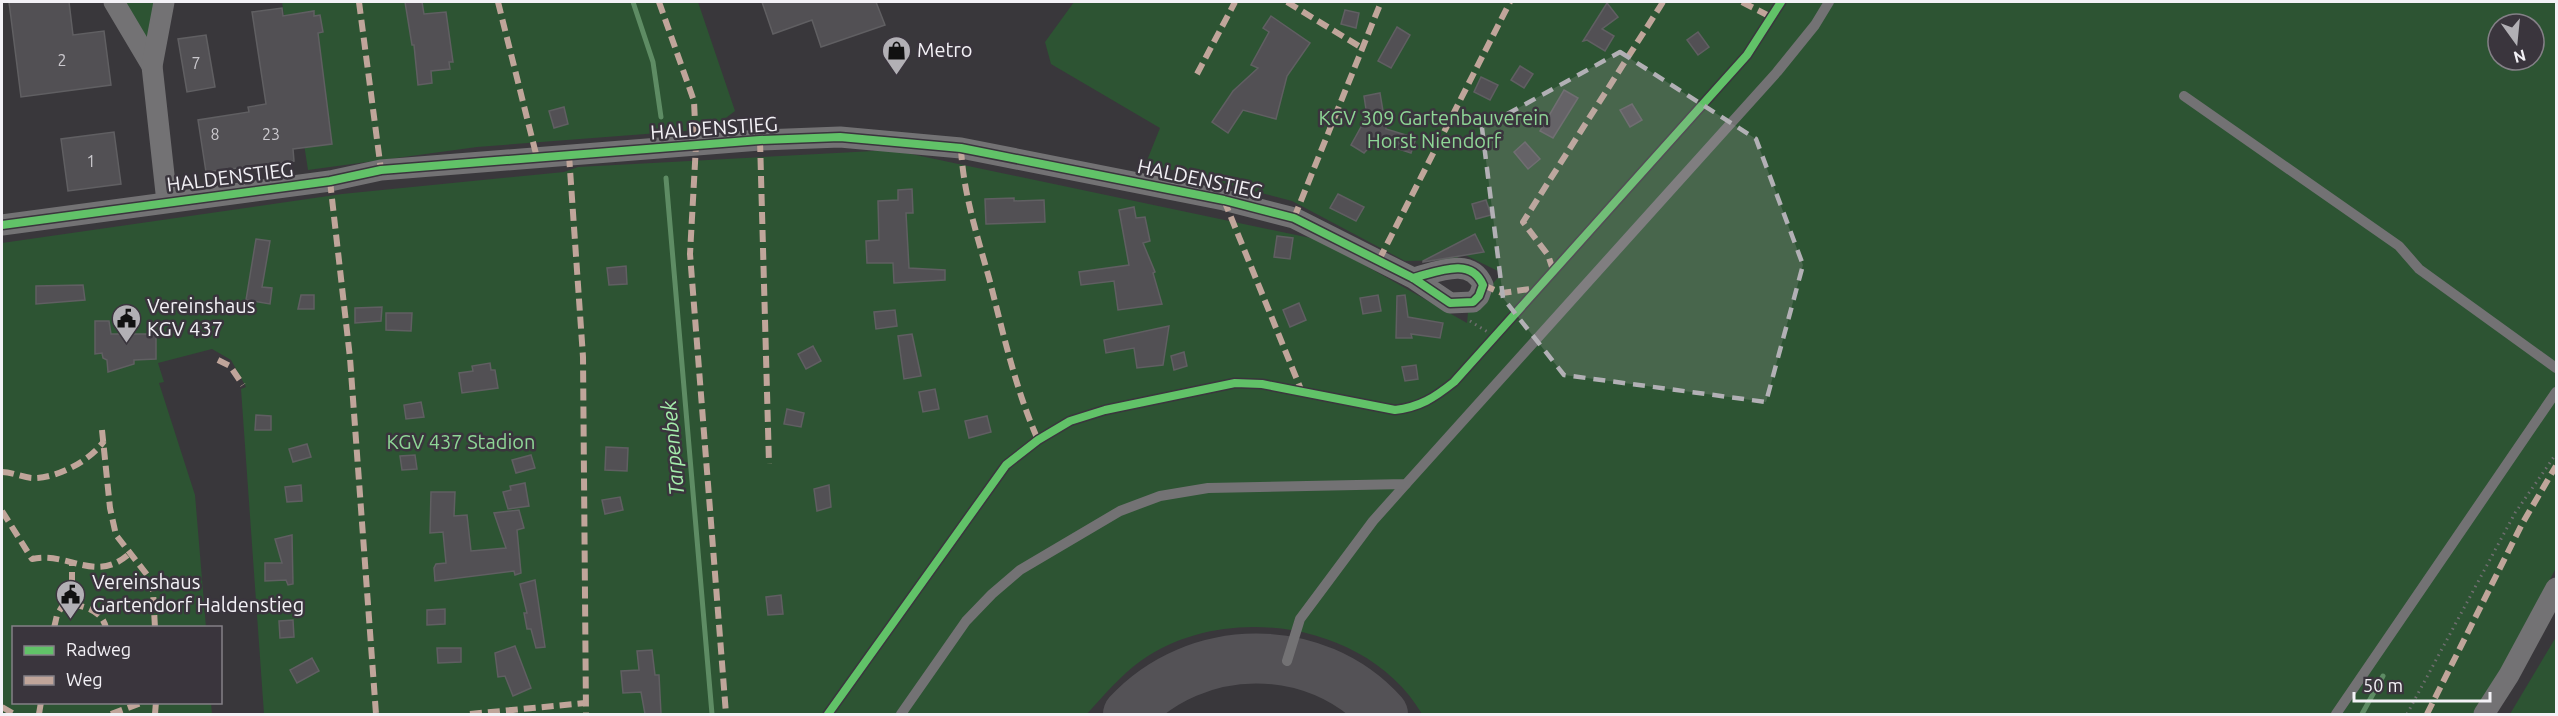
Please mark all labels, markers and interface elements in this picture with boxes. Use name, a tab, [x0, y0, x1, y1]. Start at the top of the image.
north arrow	[2486, 12, 2546, 72]
shop icon: Metro	[880, 34, 912, 76]
place label: Metro	[917, 38, 973, 61]
text: N	[2512, 46, 2528, 67]
house number: 2	[57, 51, 67, 69]
house number: 7	[191, 54, 201, 72]
park label: KGV 309 Gartenbauverein Horst Niendorf	[1319, 106, 1549, 152]
street label: HALDENSTIEG	[650, 112, 778, 143]
house number: 8	[210, 125, 220, 143]
house number: 23	[262, 125, 280, 143]
house number: 1	[86, 152, 96, 170]
street label: HALDENSTIEG	[1135, 154, 1265, 203]
street label: HALDENSTIEG	[165, 157, 295, 196]
place label: Vereinshaus KGV 437	[147, 294, 255, 340]
public building icon: Vereinshaus KGV 437	[110, 302, 142, 344]
water label: Tarpenbek	[656, 399, 688, 497]
park label: KGV 437 Stadion	[387, 430, 535, 453]
place label: Vereinshaus Gartendorf Haldenstieg	[92, 570, 304, 616]
public building icon: Vereinshaus Gartendorf Haldenstieg	[55, 578, 87, 620]
legend	[12, 626, 222, 704]
text: Radweg	[66, 639, 131, 659]
scale bar	[2354, 665, 2490, 703]
text: Weg	[66, 669, 103, 689]
text: 50 m	[2363, 675, 2403, 695]

